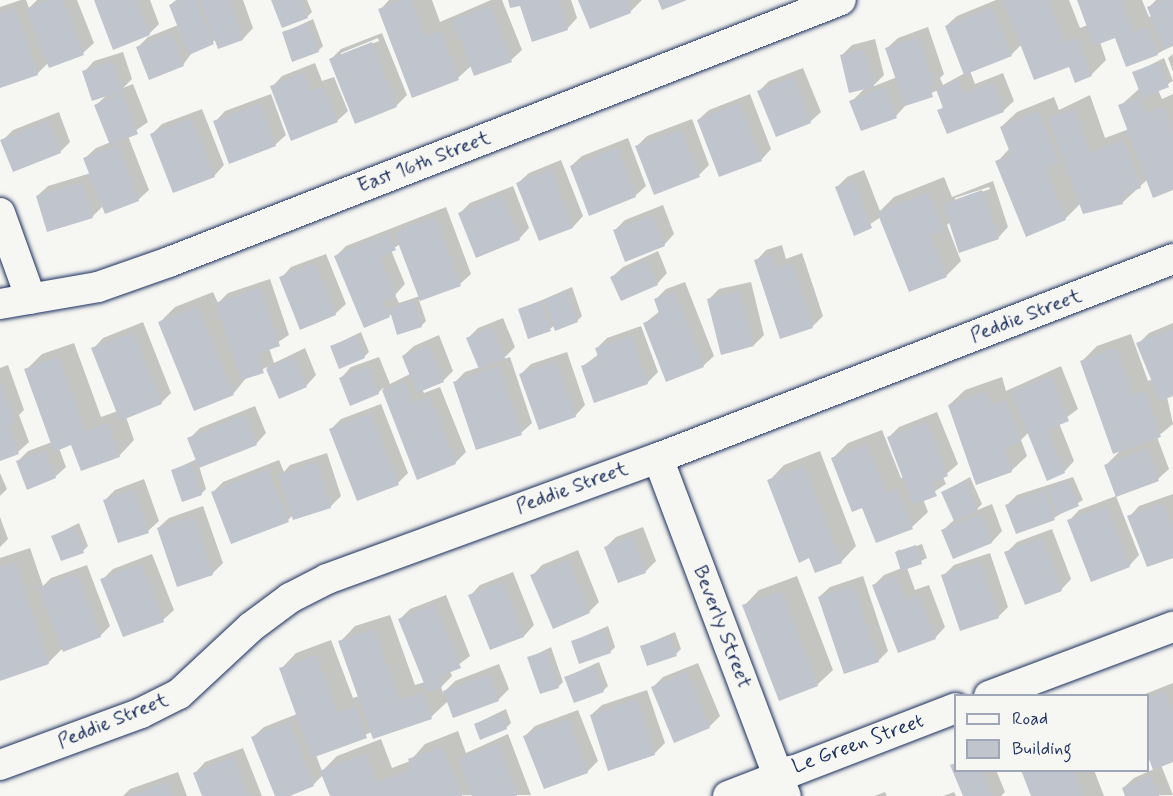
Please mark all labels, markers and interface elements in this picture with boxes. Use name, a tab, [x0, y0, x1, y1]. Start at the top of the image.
street label: East 16th Street	[354, 126, 494, 198]
street label: Peddie Street	[967, 284, 1085, 348]
street label: Peddie Street	[513, 457, 631, 519]
street label: Beverly Street	[688, 563, 756, 691]
street label: Peddie Street	[54, 688, 172, 754]
legend	[954, 694, 1149, 772]
text: Road	[1012, 707, 1048, 731]
street label: Le Green Street	[786, 708, 930, 780]
text: Building	[1012, 737, 1072, 761]

